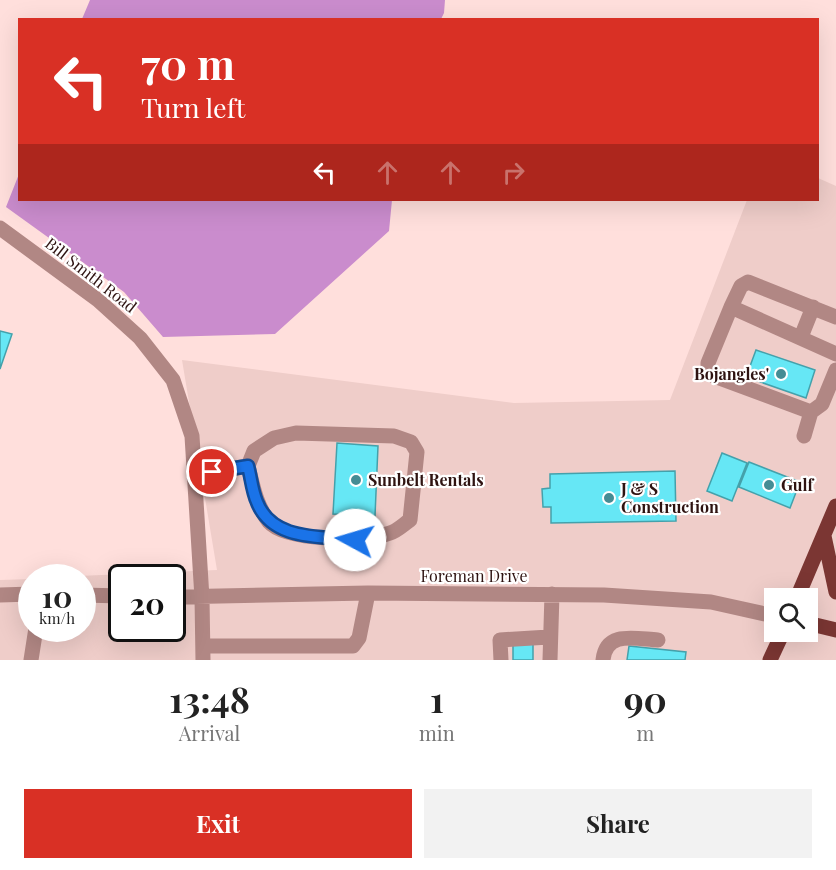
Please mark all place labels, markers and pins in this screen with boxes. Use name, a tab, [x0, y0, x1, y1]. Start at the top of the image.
place label: Bojangles'	[694, 363, 769, 384]
marker: Bojangles'	[774, 367, 788, 381]
pin	[186, 446, 237, 497]
place label: Sunbelt Rentals	[368, 469, 484, 490]
marker: Sunbelt Rentals	[349, 473, 363, 487]
place label: Gulf	[781, 474, 814, 495]
place label: J & S Construction	[620, 478, 719, 517]
marker: Gulf	[762, 478, 776, 492]
marker: J & S Construction	[602, 491, 616, 505]

